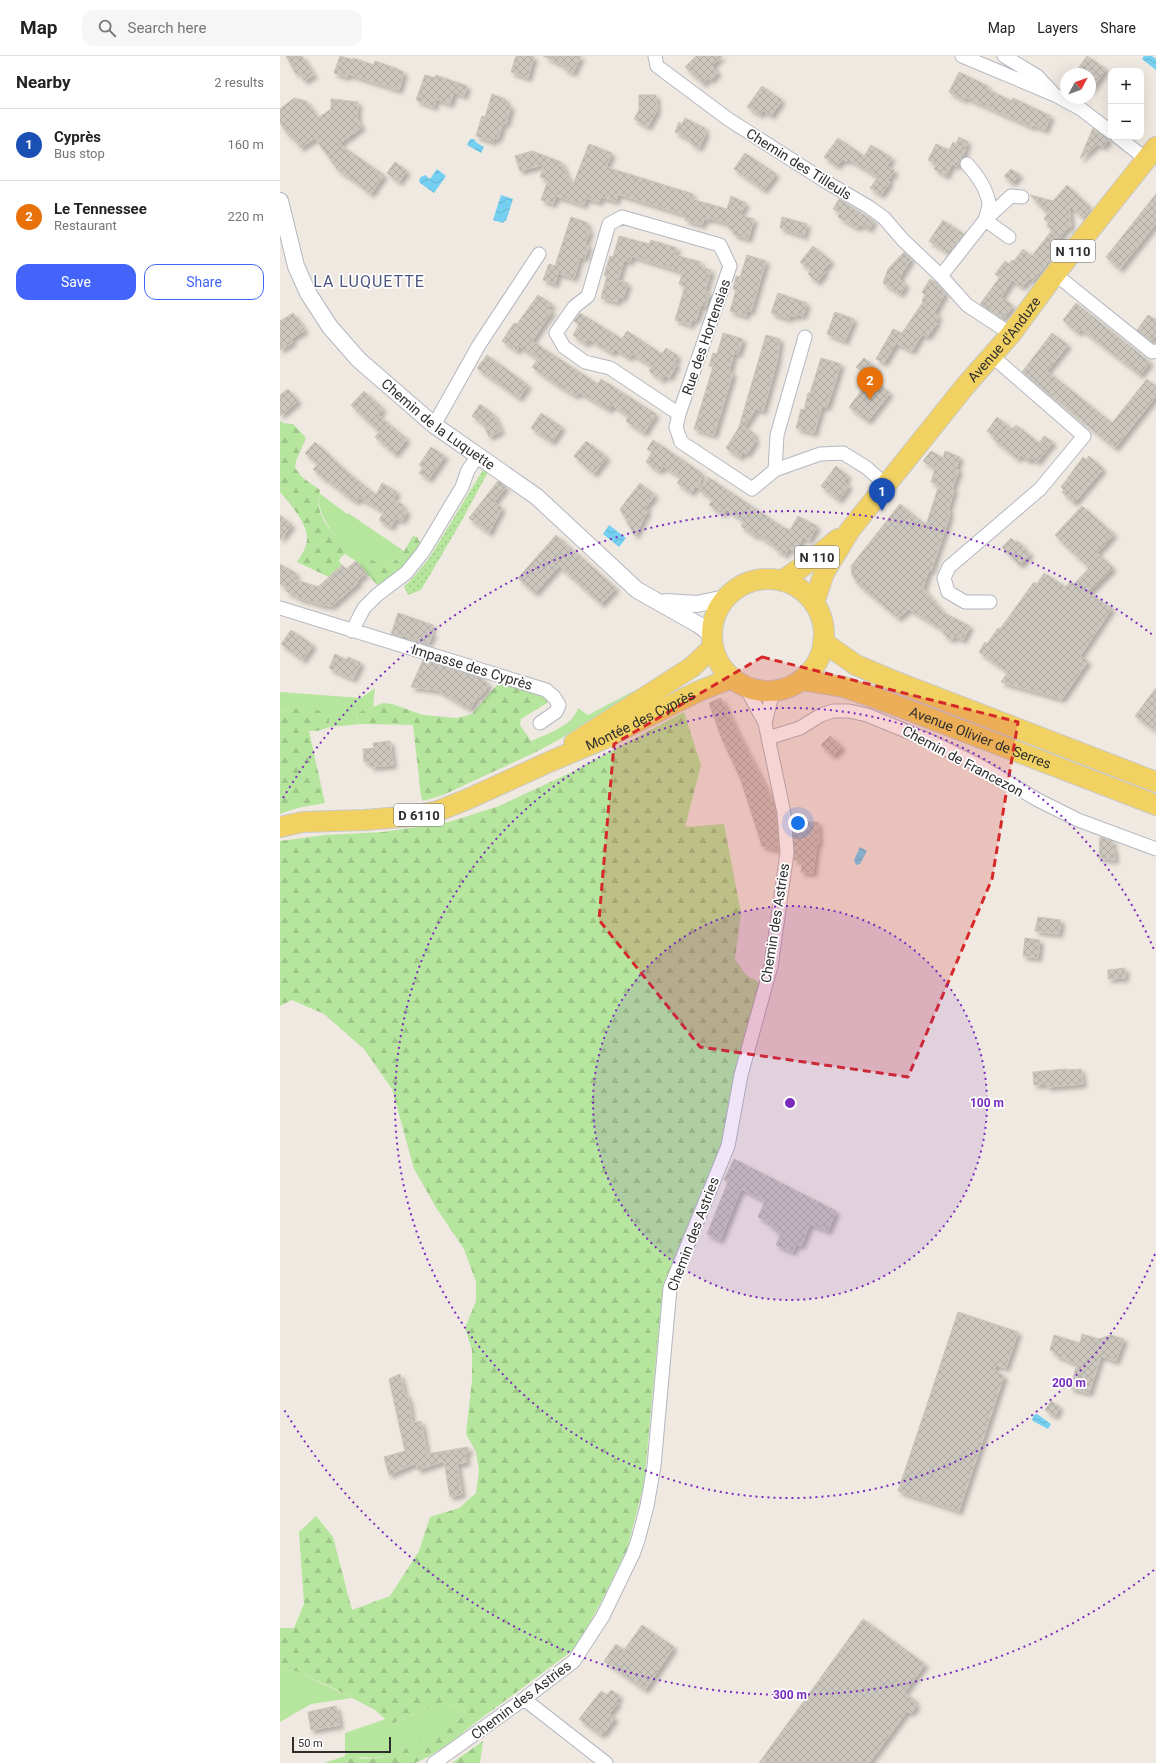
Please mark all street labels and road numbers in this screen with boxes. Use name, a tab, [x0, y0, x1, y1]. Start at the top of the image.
street label: Chemin des Tilleuls	[743, 125, 855, 203]
road number: N 110	[1051, 240, 1095, 262]
street label: Rue des Hortensias	[679, 277, 733, 397]
street label: Avenue d'Anduze	[964, 294, 1044, 385]
street label: Chemin de la Luquette	[378, 375, 498, 473]
road number: N 110	[795, 546, 839, 568]
street label: Impasse des Cyprès	[410, 641, 534, 693]
street label: Montée des Cyprès	[583, 686, 698, 754]
street label: Avenue Olivier de Serres	[907, 703, 1053, 772]
street label: Chemin de Francezon	[900, 722, 1026, 800]
road number: D 6110	[394, 804, 444, 826]
street label: Chemin des Astries	[758, 862, 792, 984]
street label: Chemin des Astries	[664, 1175, 722, 1293]
street label: Chemin des Astries	[468, 1657, 574, 1743]

